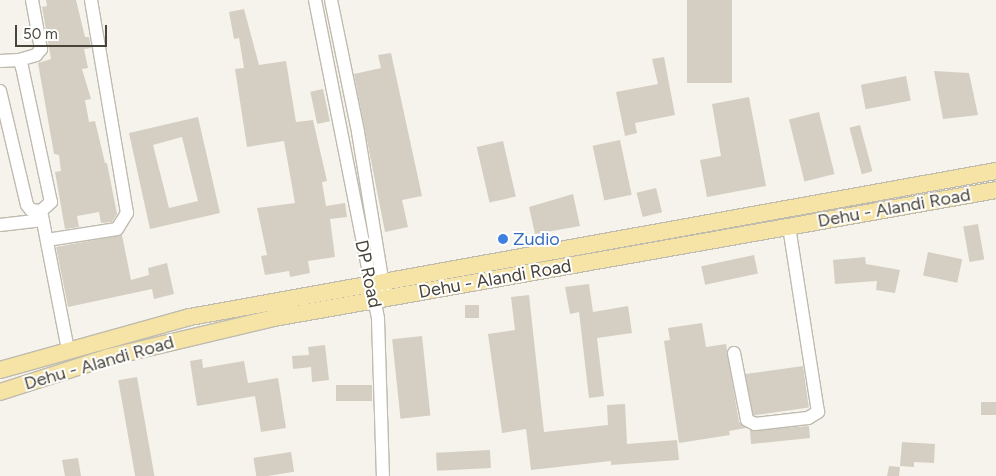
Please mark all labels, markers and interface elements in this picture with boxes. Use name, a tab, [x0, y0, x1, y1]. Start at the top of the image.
scale bar	[18, 15, 110, 47]
text: 50 m	[23, 25, 58, 43]
street label: Dehu - Alandi Road	[816, 184, 972, 232]
place label: Zudio	[513, 228, 560, 250]
marker: Zudio	[497, 233, 509, 245]
street label: DP Road	[350, 238, 386, 310]
street label: Dehu - Alandi Road	[417, 255, 573, 303]
street label: Dehu - Alandi Road	[22, 331, 176, 395]

